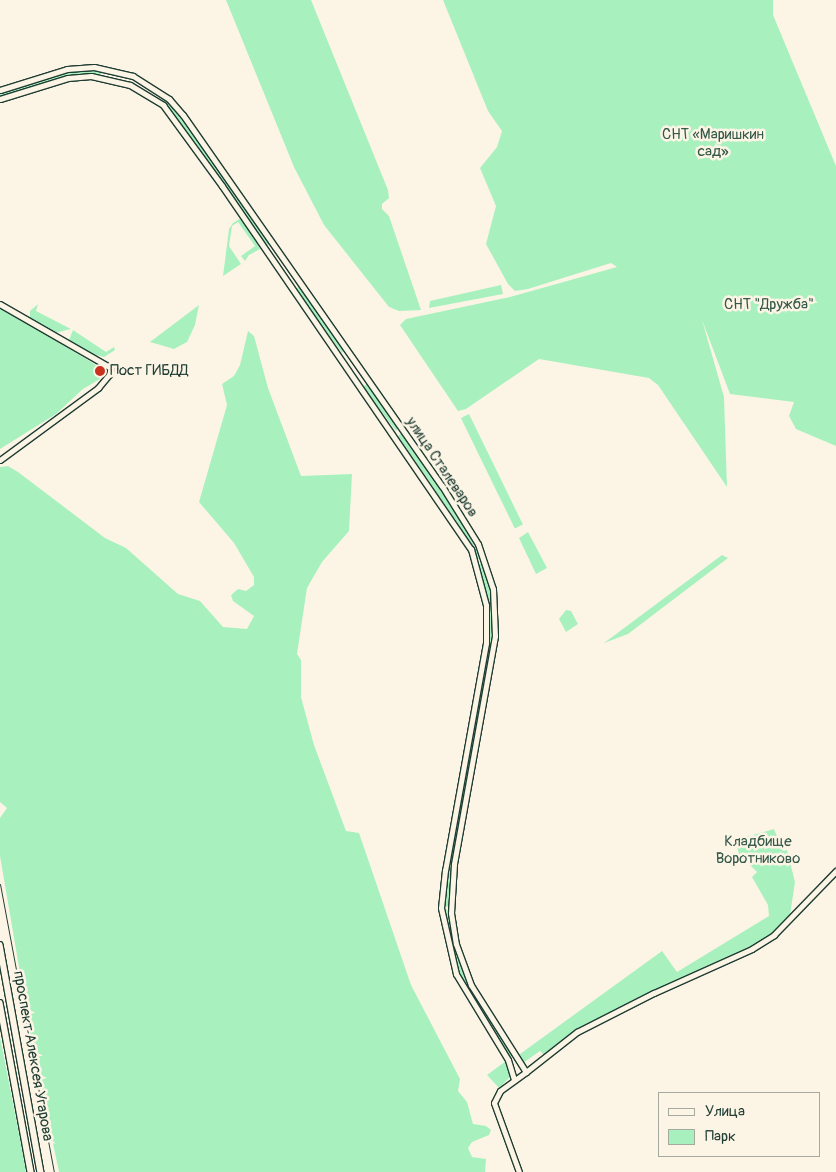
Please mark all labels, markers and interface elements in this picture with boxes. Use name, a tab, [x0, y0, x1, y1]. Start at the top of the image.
park label: СНТ «Маришкин сад»	[662, 125, 764, 160]
park label: СНТ "Дружба"	[724, 296, 814, 314]
place label: Пост ГИБДД	[110, 362, 188, 380]
marker: Пост ГИБДД	[94, 365, 106, 377]
street label: улица Сталеваров	[402, 414, 482, 520]
park label: Кладбище Воротниково	[716, 832, 800, 867]
street label: проспект Алексея Угарова	[9, 969, 57, 1143]
legend	[658, 1092, 821, 1157]
text: Улица	[705, 1102, 745, 1121]
text: Парк	[705, 1127, 736, 1146]

